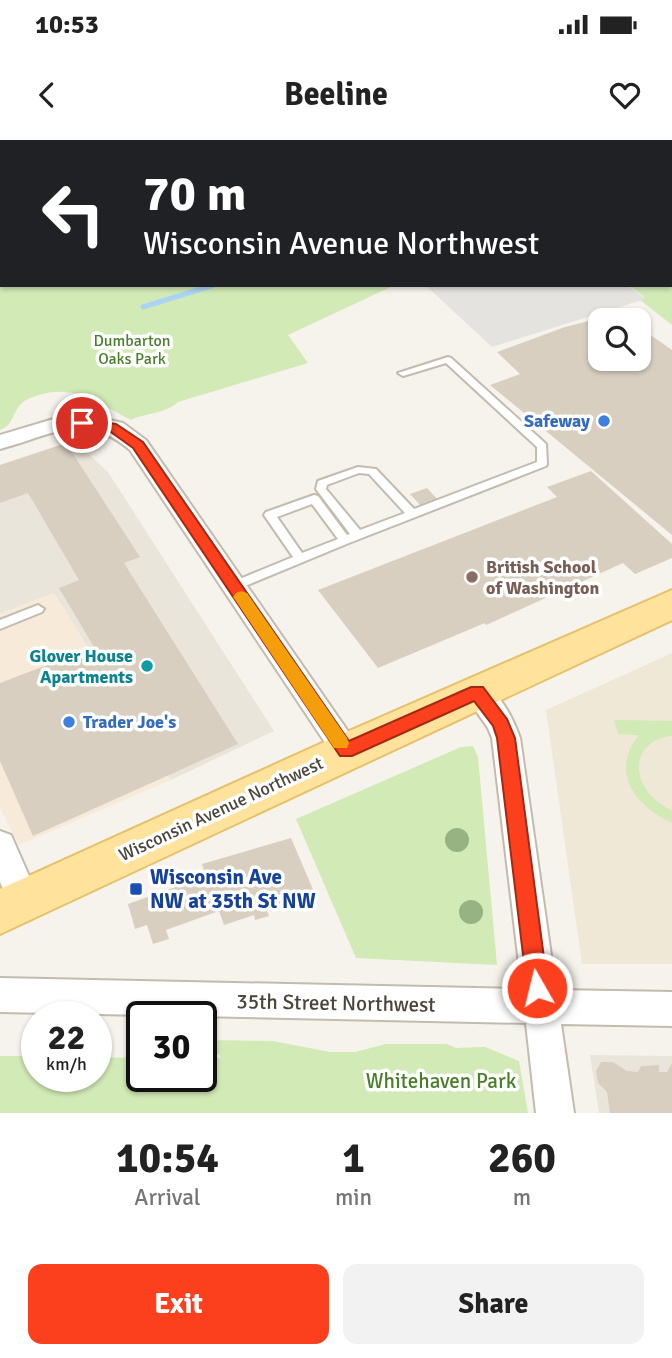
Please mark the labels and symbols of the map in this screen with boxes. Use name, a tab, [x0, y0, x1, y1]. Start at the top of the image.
park label: Dumbarton Oaks Park	[93, 331, 171, 369]
pin	[52, 393, 112, 453]
place label: Safeway	[524, 410, 590, 432]
marker: Safeway	[596, 413, 612, 429]
place label: British School of Washington	[486, 556, 599, 599]
marker: British School of Washington	[464, 569, 480, 585]
place label: Glover House Apartments	[29, 645, 133, 688]
marker: Glover House Apartments	[139, 658, 155, 674]
place label: Trader Joe's	[83, 711, 176, 733]
marker: Trader Joe's	[61, 714, 77, 730]
street label: Wisconsin Avenue Northwest	[115, 752, 327, 866]
place label: Wisconsin Ave NW at 35th St NW	[150, 864, 316, 914]
marker: Wisconsin Ave NW at 35th St NW	[128, 881, 144, 897]
position arrow	[500, 951, 574, 1025]
street label: 35th Street Northwest	[236, 988, 436, 1018]
speed limit sign: 30	[126, 1001, 217, 1092]
park label: Whitehaven Park	[366, 1068, 517, 1094]

